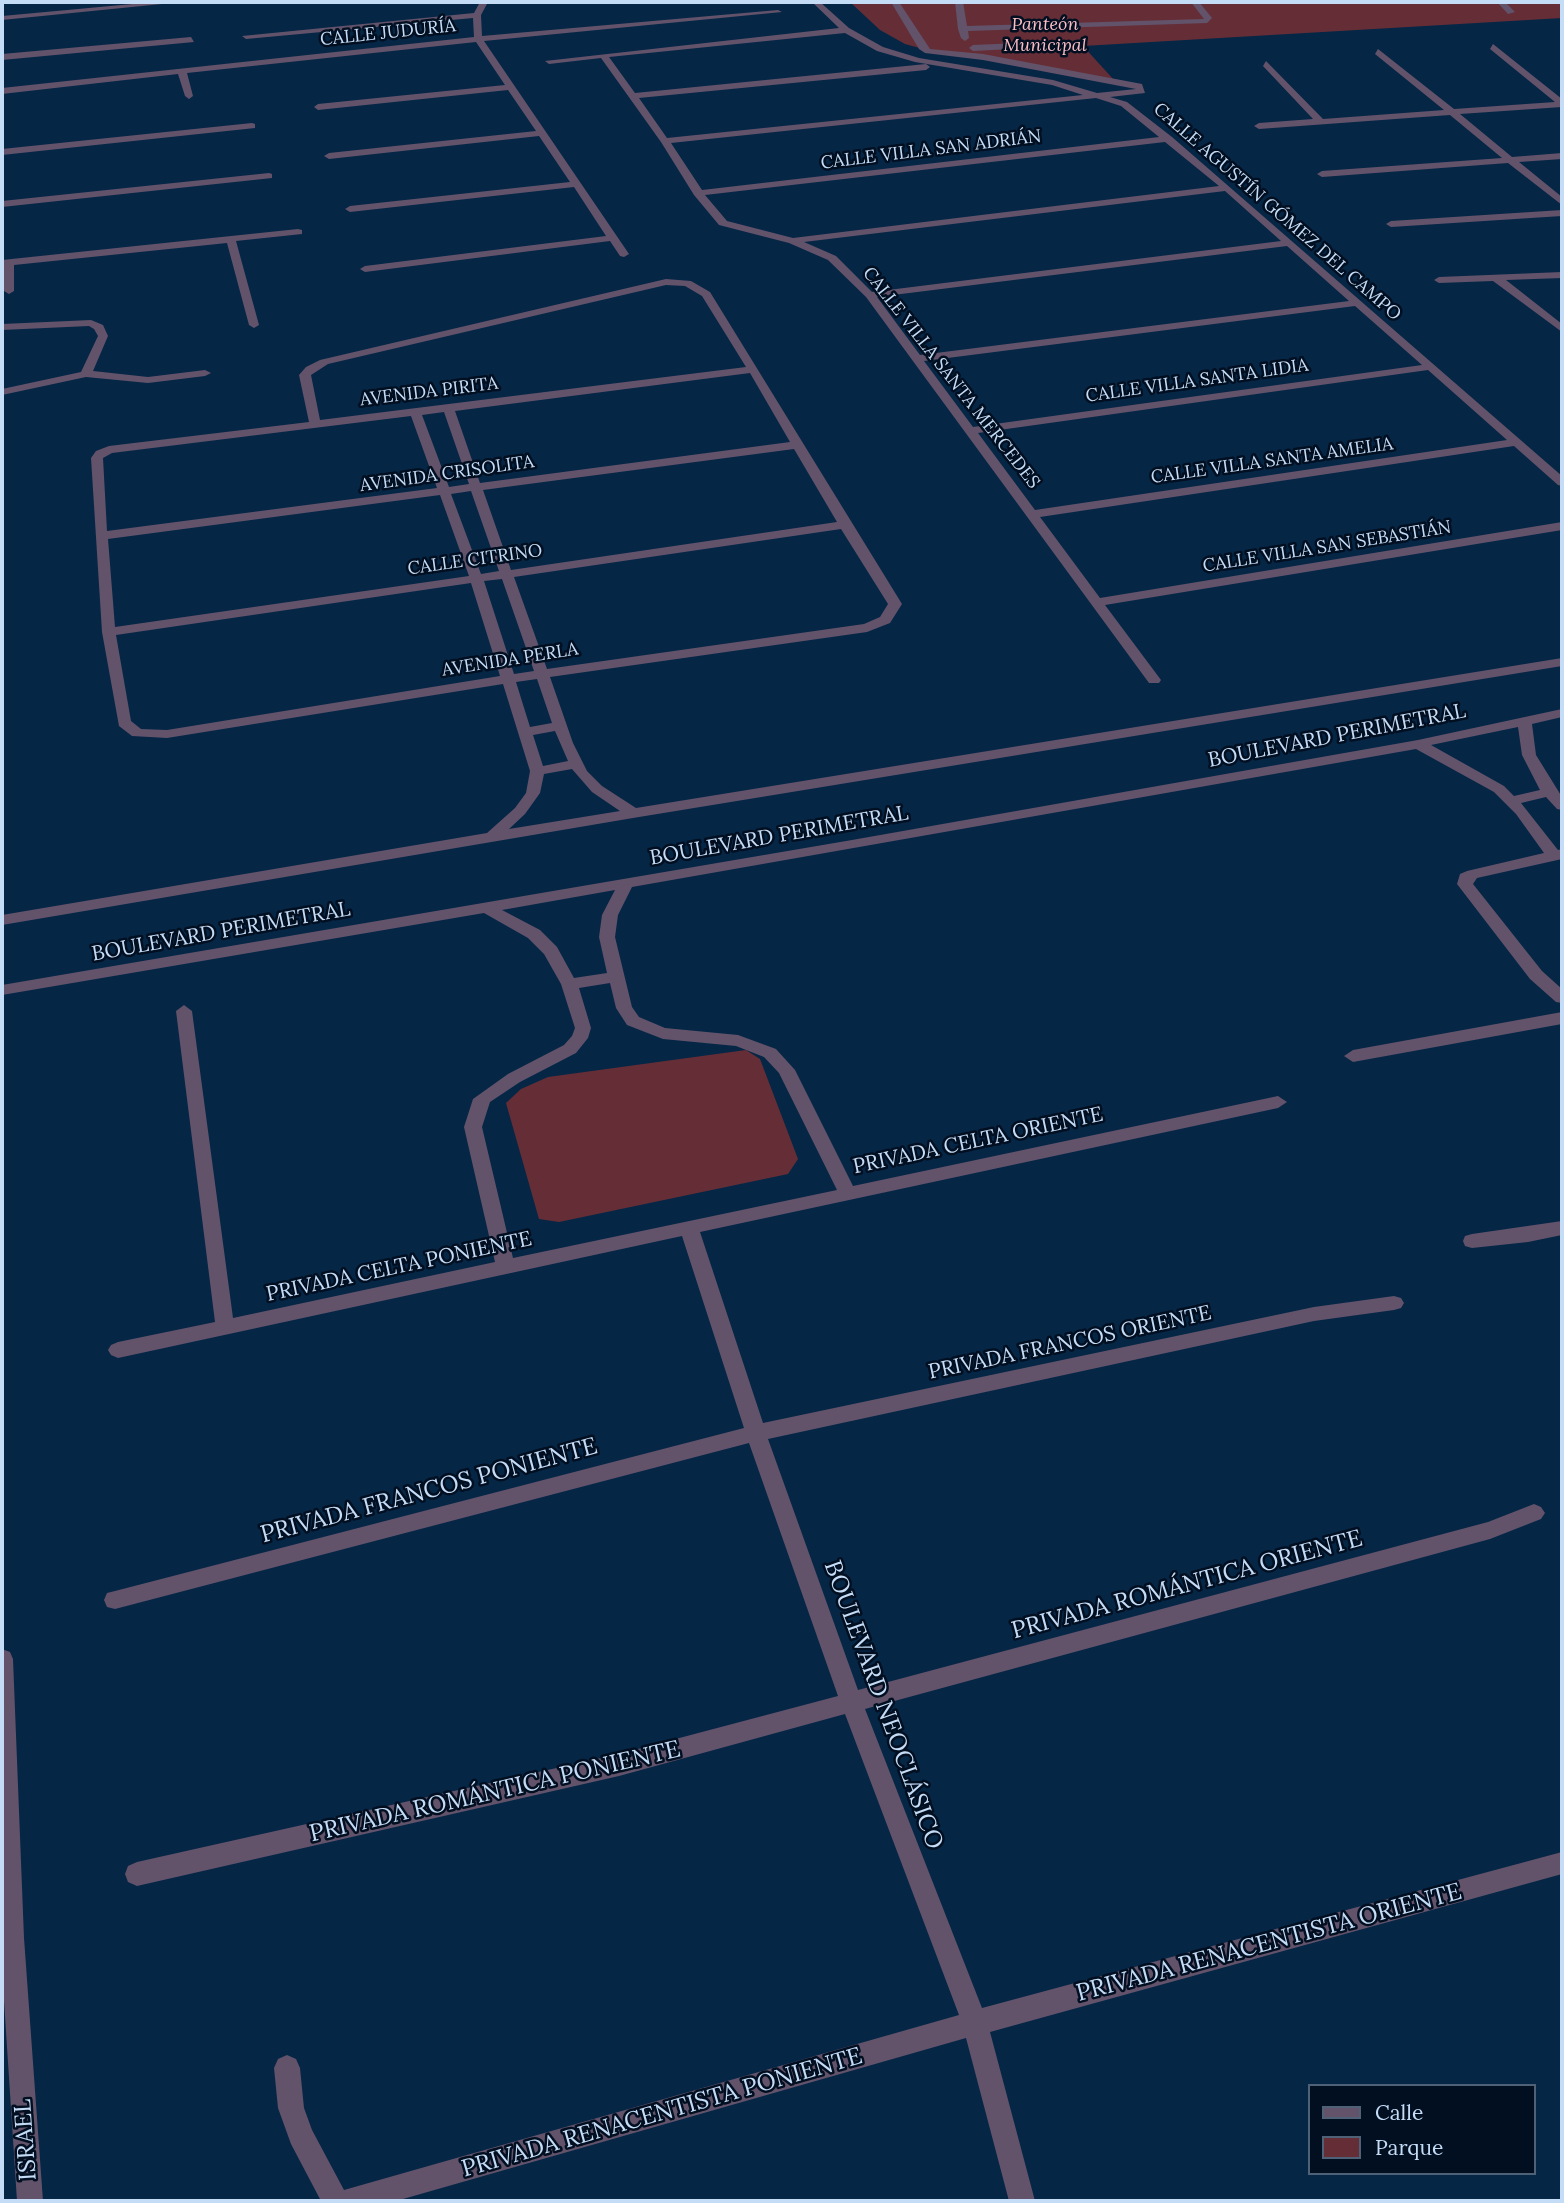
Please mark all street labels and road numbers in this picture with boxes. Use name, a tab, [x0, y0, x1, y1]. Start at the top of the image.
street label: CALLE JUDURÍA	[319, 15, 457, 51]
street label: CALLE AGUSTÍN GÓMEZ DEL CAMPO	[1149, 99, 1405, 325]
street label: CALLE VILLA SAN ADRIÁN	[819, 126, 1043, 174]
street label: CALLE VILLA SANTA MERCEDES	[858, 263, 1044, 493]
street label: CALLE VILLA SANTA LIDIA	[1084, 355, 1310, 407]
street label: AVENIDA PIRITA	[359, 373, 499, 411]
street label: CALLE VILLA SANTA AMELIA	[1150, 433, 1394, 489]
street label: AVENIDA CRISOLITA	[359, 451, 535, 497]
street label: CALLE VILLA SAN SEBASTIÁN	[1201, 517, 1453, 577]
street label: CALLE CITRINO	[406, 540, 544, 580]
street label: AVENIDA PERLA	[440, 639, 580, 681]
street label: BOULEVARD PERIMETRAL	[1206, 699, 1468, 773]
street label: BOULEVARD PERIMETRAL	[648, 801, 910, 871]
street label: BOULEVARD PERIMETRAL	[90, 897, 352, 967]
street label: PRIVADA CELTA ORIENTE	[851, 1102, 1105, 1180]
street label: PRIVADA CELTA PONIENTE	[264, 1227, 534, 1307]
street label: PRIVADA FRANCOS ORIENTE	[926, 1301, 1214, 1385]
street label: PRIVADA FRANCOS PONIENTE	[257, 1432, 601, 1550]
street label: PRIVADA ROMÁNTICA ORIENTE	[1009, 1524, 1365, 1646]
street label: BOULEVARD NEOCLÁSICO	[817, 1557, 949, 1853]
street label: PRIVADA ROMÁNTICA PONIENTE	[307, 1735, 683, 1849]
street label: PRIVADA RENACENTISTA ORIENTE	[1073, 1878, 1465, 2008]
street label: PRIVADA RENACENTISTA PONIENTE	[458, 2042, 866, 2184]
street label: ISRAEL	[9, 2098, 43, 2182]

